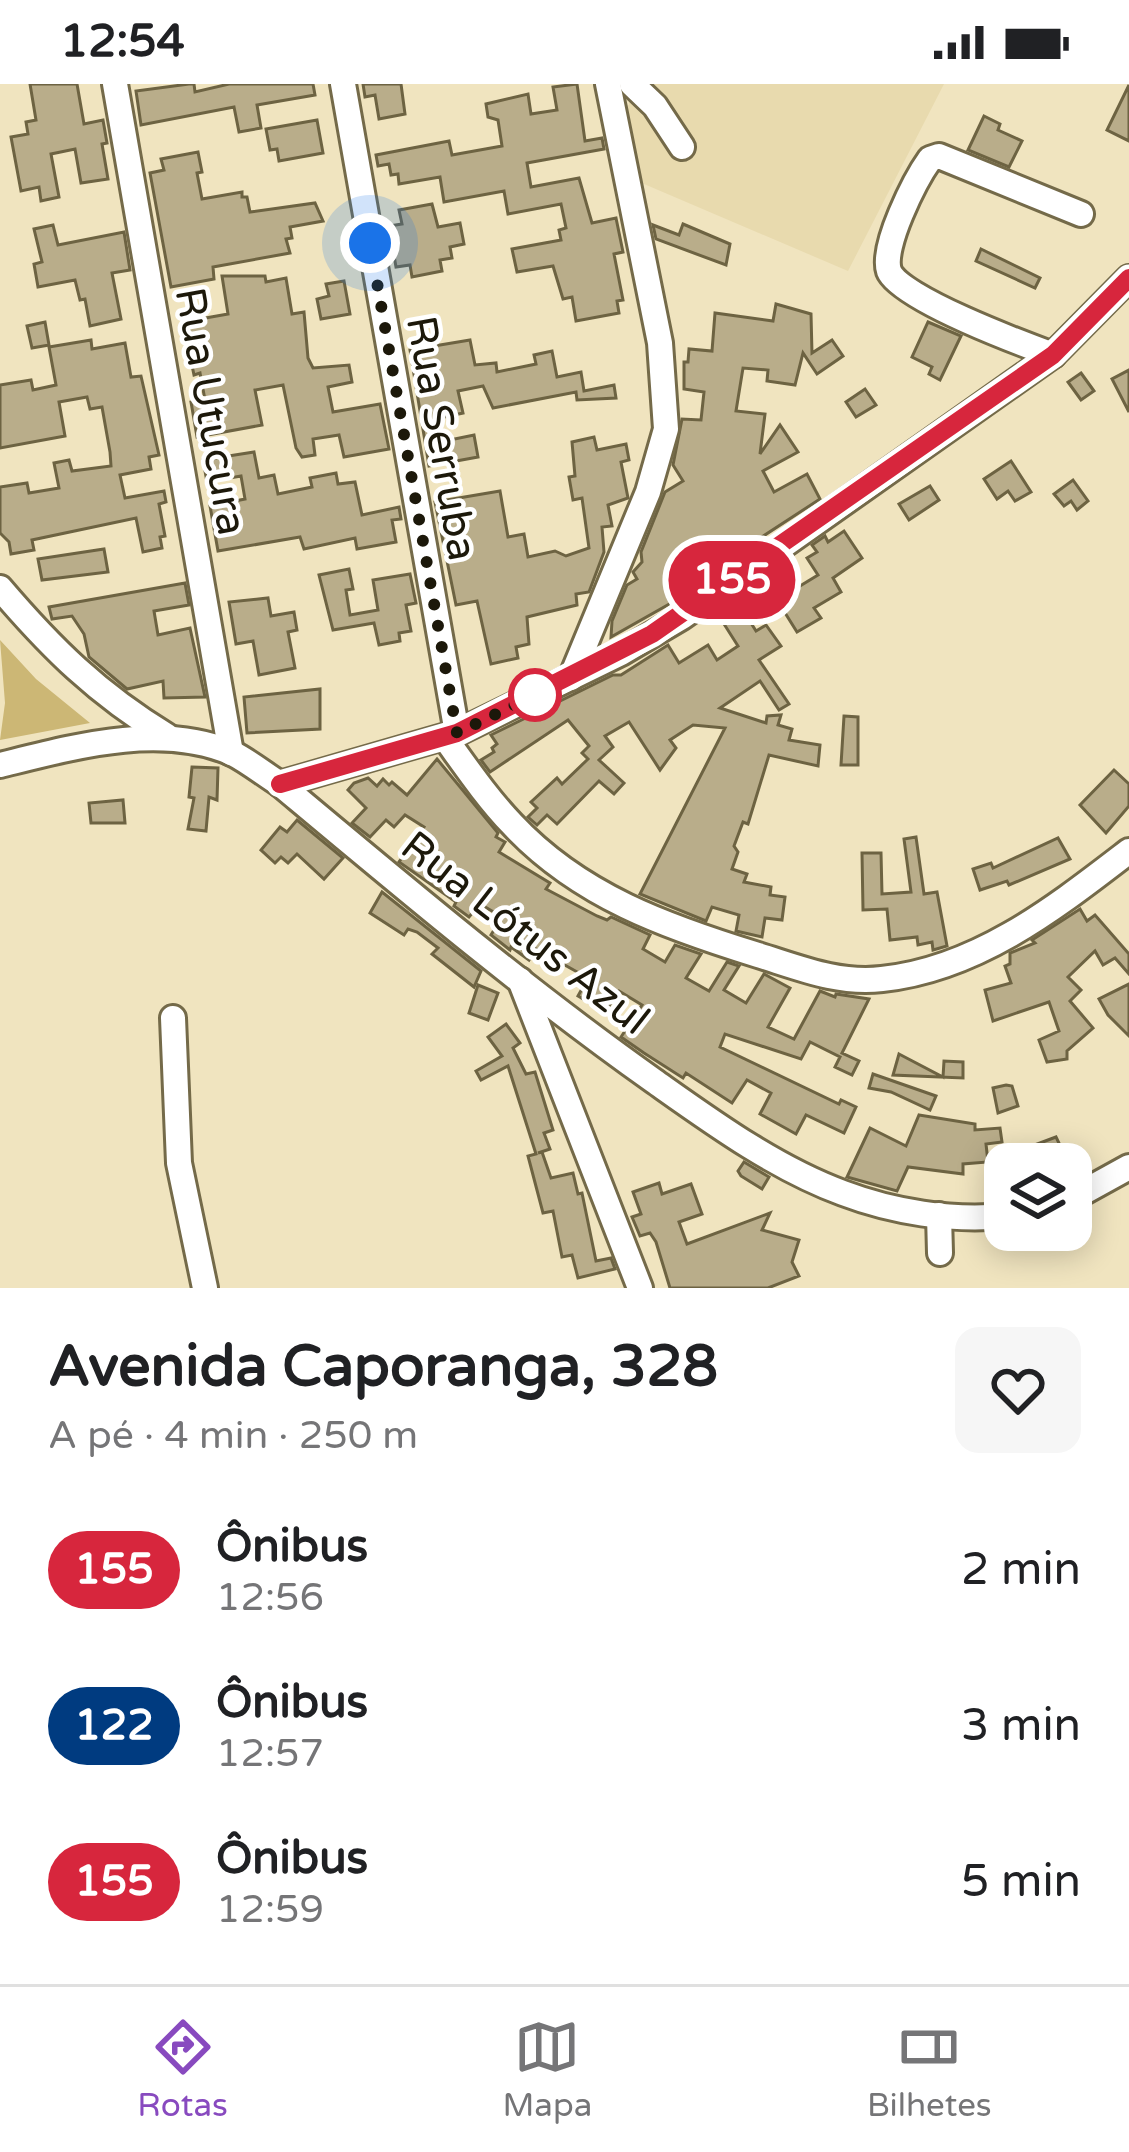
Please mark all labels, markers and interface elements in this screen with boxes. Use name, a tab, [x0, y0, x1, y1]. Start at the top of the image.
text: 12:54	[60, 15, 185, 69]
your location	[340, 213, 400, 273]
street label: Rua Utucura	[164, 283, 257, 539]
street label: Rua Serruba	[395, 312, 488, 565]
line badge: 155	[663, 541, 801, 619]
text: 155	[692, 554, 772, 605]
unlabelled marker	[510, 670, 560, 720]
street label: Rua Lótus Azul	[391, 821, 659, 1046]
map controls	[984, 1143, 1092, 1251]
button: layers	[984, 1143, 1092, 1251]
button: heart	[955, 1327, 1081, 1453]
text: Avenida Caporanga, 328	[48, 1333, 718, 1401]
text: A pé · 4 min · 250 m	[48, 1412, 418, 1459]
text: Ônibus	[216, 1520, 368, 1574]
text: 2 min	[961, 1543, 1081, 1597]
text: 155	[74, 1544, 154, 1595]
text: 12:56	[216, 1574, 324, 1621]
text: Ônibus	[216, 1676, 368, 1730]
text: 3 min	[961, 1699, 1081, 1753]
text: 122	[74, 1700, 154, 1751]
text: 12:57	[216, 1730, 324, 1777]
text: Ônibus	[216, 1832, 368, 1886]
text: 5 min	[961, 1855, 1081, 1909]
text: 155	[74, 1856, 154, 1907]
text: 12:59	[216, 1886, 324, 1933]
tab: Rotas	[137, 2014, 228, 2125]
tab: Mapa	[502, 2014, 592, 2125]
tab: Bilhetes	[867, 2014, 992, 2125]

